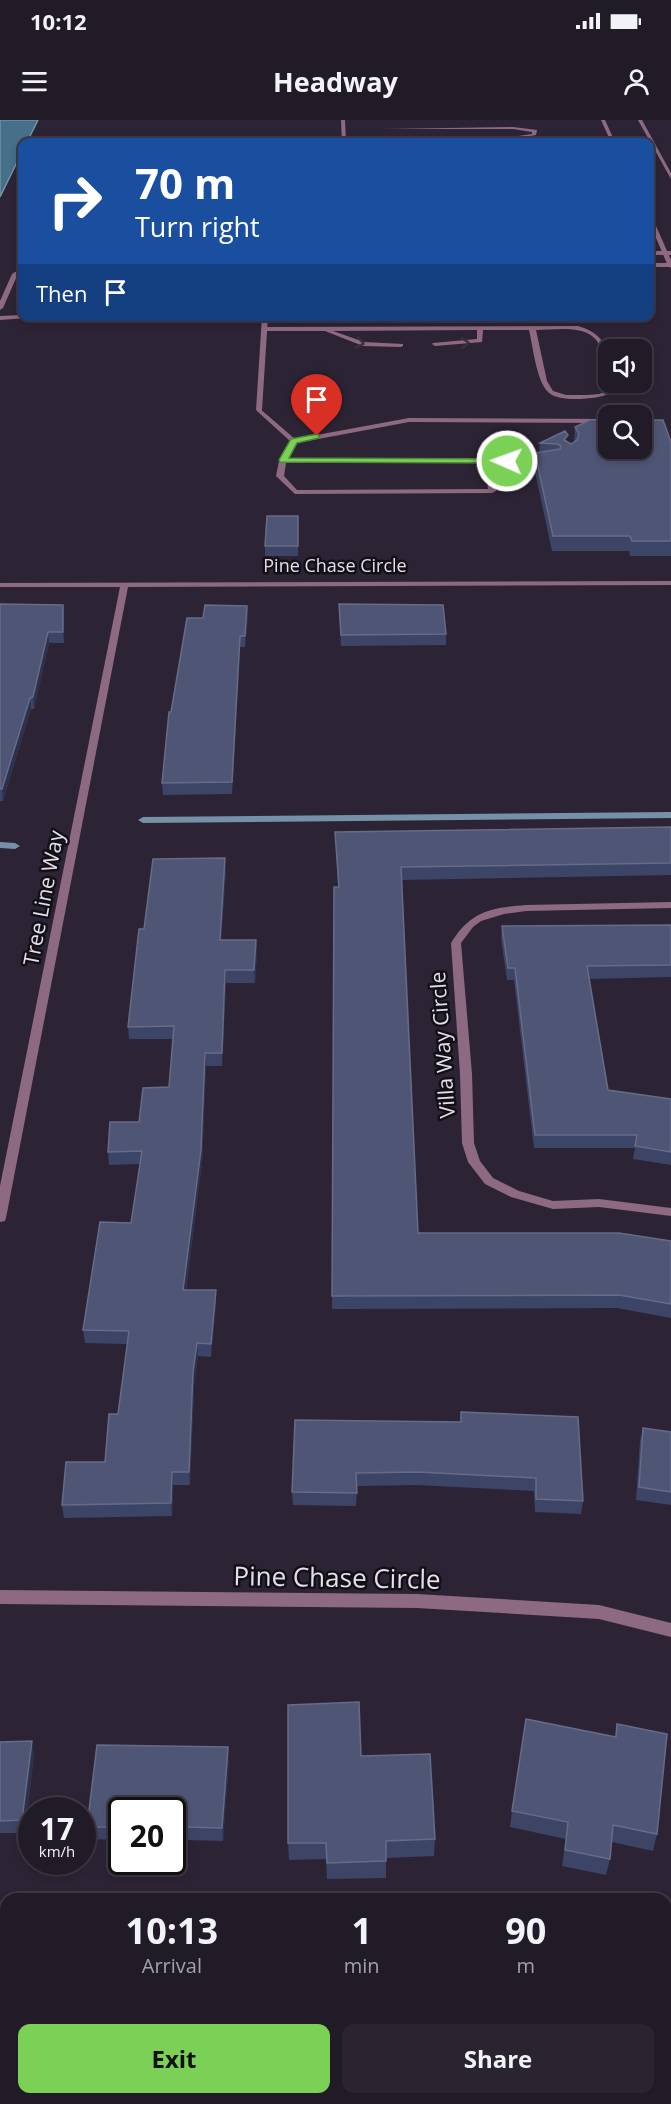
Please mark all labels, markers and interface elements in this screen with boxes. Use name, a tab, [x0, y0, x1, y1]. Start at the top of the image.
text: 10:12	[30, 6, 87, 36]
text: Headway	[273, 63, 398, 100]
icon: menu	[18, 65, 51, 98]
icon: person	[620, 65, 653, 98]
text: 70 m	[135, 154, 235, 211]
icon: right	[36, 162, 114, 240]
text: Turn right	[135, 208, 260, 245]
icon: arrive	[99, 276, 132, 309]
text: Then	[36, 278, 87, 308]
one-way arrow	[355, 335, 365, 348]
one-way arrow	[460, 337, 469, 350]
map controls	[598, 339, 652, 459]
button: sound	[598, 339, 652, 393]
pin	[291, 374, 342, 436]
icon: arrive	[300, 383, 333, 416]
button: search	[598, 405, 652, 459]
position arrow	[475, 429, 539, 493]
street label: Pine Chase Circle	[263, 553, 407, 577]
street label: Tree Line Way	[16, 828, 70, 968]
street label: Villa Way Circle	[423, 971, 461, 1119]
street label: Pine Chase Circle	[233, 1557, 441, 1597]
speed limit sign: 20	[108, 1797, 186, 1875]
text: 17	[40, 1808, 74, 1849]
text: km/h	[39, 1841, 75, 1861]
text: 10:13	[126, 1906, 218, 1955]
text: 1	[351, 1906, 372, 1955]
text: 90	[505, 1906, 546, 1955]
text: Arrival	[142, 1952, 202, 1979]
text: min	[344, 1952, 380, 1979]
text: m	[517, 1952, 535, 1979]
button: Exit	[18, 2024, 330, 2093]
button: Share	[342, 2024, 654, 2093]

